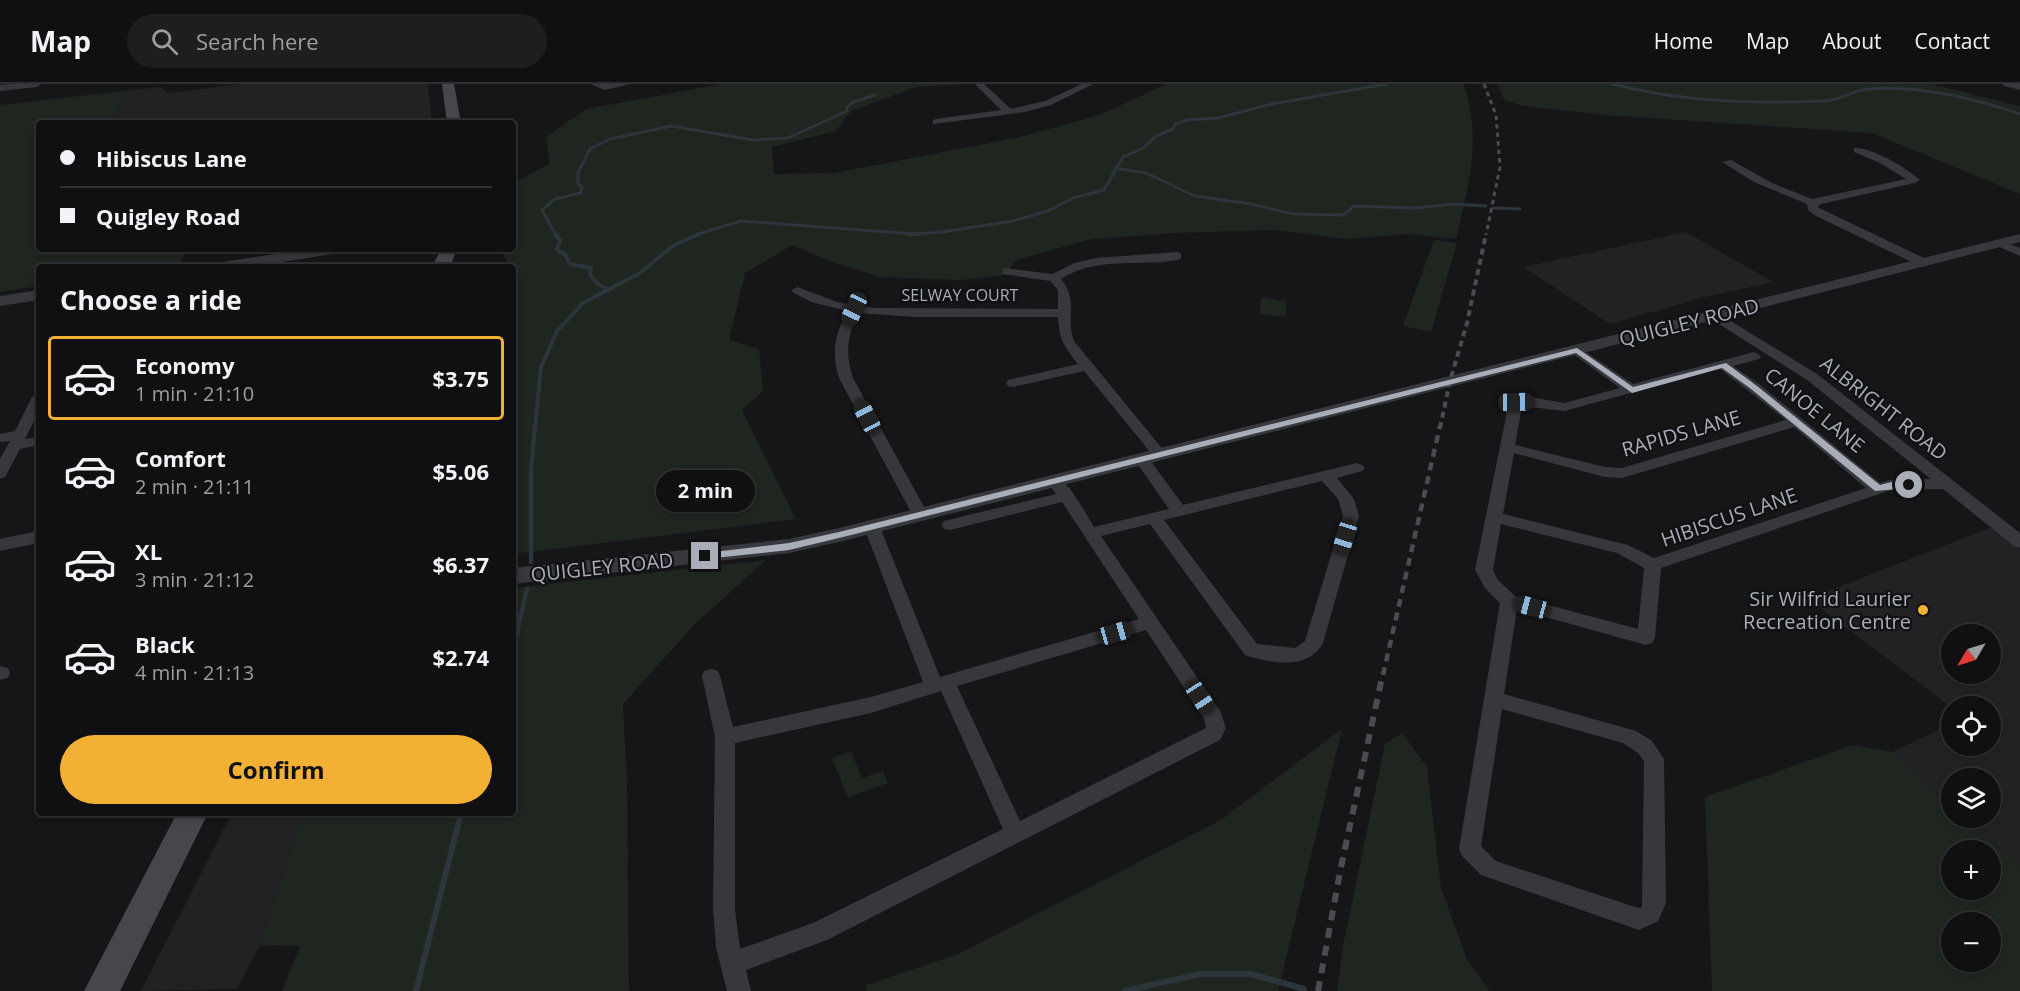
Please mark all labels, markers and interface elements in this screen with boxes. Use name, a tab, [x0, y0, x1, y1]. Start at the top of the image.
search box	[127, 14, 547, 68]
text: Map	[30, 22, 91, 60]
icon: search	[148, 25, 181, 58]
text: Search here	[196, 26, 319, 56]
text: Home	[1654, 27, 1713, 55]
text: Map	[1746, 27, 1789, 55]
text: About	[1822, 27, 1882, 55]
text: Contact	[1915, 27, 1990, 55]
text: Hibiscus Lane	[96, 143, 247, 173]
text: Quigley Road	[96, 201, 240, 231]
text: Choose a ride	[60, 281, 242, 318]
street label: SELWAY COURT	[902, 284, 1019, 306]
car	[838, 289, 870, 329]
street label: QUIGLEY ROAD	[1616, 292, 1762, 352]
text: Economy	[135, 350, 234, 380]
street label: ALBRIGHT ROAD	[1815, 350, 1953, 466]
icon: car	[63, 351, 117, 405]
street label: CANOE LANE	[1759, 361, 1871, 459]
text: $3.75	[432, 363, 489, 393]
text: 1 min · 21:10	[135, 380, 254, 407]
car	[1498, 393, 1534, 411]
car	[851, 397, 883, 437]
street label: RAPIDS LANE	[1618, 403, 1744, 463]
text: Comfort	[135, 443, 226, 473]
icon: car	[63, 444, 117, 498]
text: $5.06	[432, 456, 489, 486]
callout: 2 min	[656, 469, 754, 511]
route start	[1895, 471, 1922, 498]
text: 2 min · 21:11	[135, 473, 254, 500]
text: 2 min	[678, 477, 733, 504]
street label: HIBISCUS LANE	[1657, 481, 1801, 553]
car	[1331, 517, 1359, 557]
text: XL	[135, 536, 162, 566]
icon: car	[63, 537, 117, 591]
route end	[691, 542, 718, 569]
street label: QUIGLEY ROAD	[529, 546, 675, 588]
text: $6.37	[432, 549, 489, 579]
text: 3 min · 21:12	[135, 566, 254, 593]
place label: Sir Wilfrid Laurier Recreation Centre	[1743, 585, 1911, 635]
car	[1512, 594, 1552, 620]
marker: Sir Wilfrid Laurier Recreation Centre	[1916, 603, 1930, 617]
car	[1095, 619, 1135, 647]
north arrow	[1941, 624, 2001, 684]
map controls	[1941, 624, 2001, 972]
text: Black	[135, 629, 195, 659]
icon: car	[63, 630, 117, 684]
text: $2.74	[432, 642, 489, 672]
text: 4 min · 21:13	[135, 659, 254, 686]
car	[1183, 677, 1217, 717]
button: locate	[1941, 696, 2001, 756]
button: Confirm	[60, 735, 492, 804]
button: layers	[1941, 768, 2001, 828]
button: +	[1941, 840, 2001, 900]
button: −	[1941, 912, 2001, 972]

